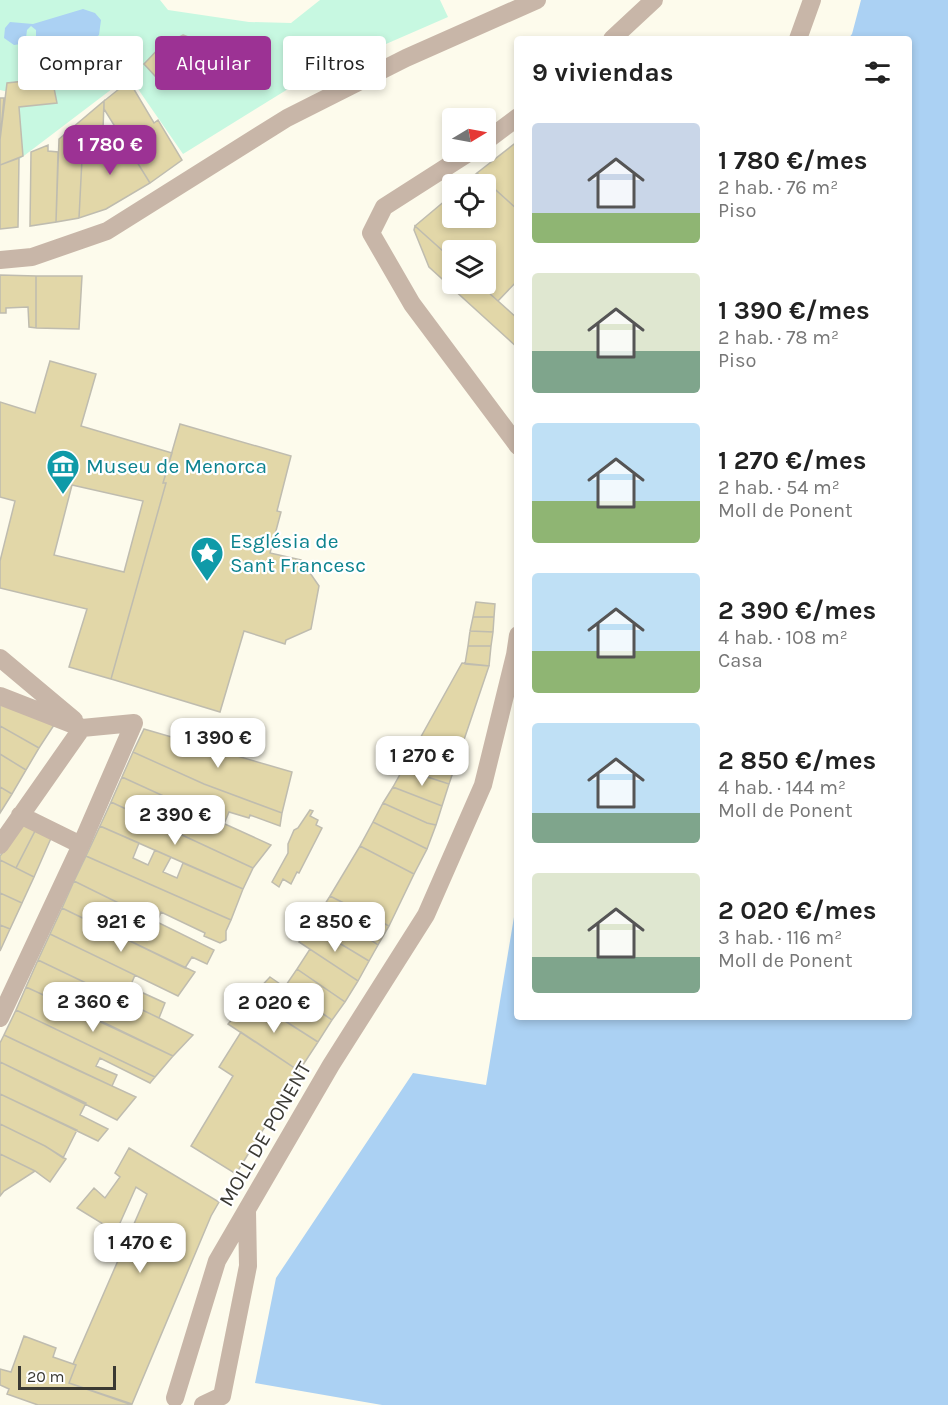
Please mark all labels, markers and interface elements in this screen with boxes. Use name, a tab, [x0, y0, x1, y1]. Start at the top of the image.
chip: Comprar	[18, 36, 143, 90]
chip: Alquilar	[155, 36, 271, 90]
chip: Filtros	[283, 36, 386, 90]
icon: filters	[861, 56, 894, 89]
text: 9 viviendas	[532, 57, 673, 88]
north arrow	[442, 108, 496, 162]
map controls	[442, 108, 496, 294]
pin: 1 780 €	[55, 125, 165, 176]
text: 1 780 €	[77, 133, 143, 156]
text: 1 780 €/mes	[718, 145, 868, 176]
icon: home	[580, 147, 652, 219]
button: locate	[442, 174, 496, 228]
text: 2 hab. · 76 m²	[718, 176, 838, 199]
text: Piso	[718, 199, 756, 222]
button: layers	[442, 240, 496, 294]
text: 1 390 €/mes	[718, 295, 870, 326]
icon: home	[580, 297, 652, 369]
text: 2 hab. · 78 m²	[718, 326, 839, 349]
text: Piso	[718, 349, 756, 372]
text: 1 270 €/mes	[718, 445, 866, 476]
icon: home	[580, 447, 652, 519]
museum icon: Museu de Menorca	[45, 448, 81, 495]
place label: Museu de Menorca	[86, 454, 267, 478]
text: 2 hab. · 54 m²	[718, 476, 840, 499]
text: Moll de Ponent	[718, 499, 853, 522]
place label: Església de Sant Francesc	[230, 529, 366, 577]
place icon: Església de Sant Francesc	[189, 535, 225, 582]
text: 2 390 €/mes	[718, 595, 876, 626]
icon: home	[580, 597, 652, 669]
text: 4 hab. · 108 m²	[718, 626, 848, 649]
text: Casa	[718, 649, 763, 672]
pin: 1 390 €	[163, 718, 273, 769]
text: 1 390 €	[184, 726, 252, 749]
pin: 1 270 €	[367, 736, 477, 787]
text: 1 270 €	[390, 744, 454, 767]
text: 2 850 €/mes	[718, 745, 876, 776]
icon: home	[580, 747, 652, 819]
text: 4 hab. · 144 m²	[718, 776, 846, 799]
pin: 2 390 €	[120, 795, 230, 846]
text: Moll de Ponent	[718, 799, 853, 822]
text: 2 390 €	[139, 803, 211, 826]
text: 2 020 €/mes	[718, 895, 876, 926]
icon: home	[580, 897, 652, 969]
pin: 921 €	[79, 902, 163, 953]
pin: 2 850 €	[280, 902, 390, 953]
text: 921 €	[96, 910, 146, 933]
text: 2 850 €	[299, 910, 371, 933]
text: 3 hab. · 116 m²	[718, 926, 842, 949]
text: Moll de Ponent	[718, 949, 853, 972]
pin: 2 360 €	[38, 982, 148, 1033]
pin: 2 020 €	[219, 983, 329, 1034]
text: 2 360 €	[57, 990, 129, 1013]
text: 2 020 €	[238, 991, 310, 1014]
street label: MOLL DE PONENT	[214, 1057, 316, 1211]
pin: 1 470 €	[85, 1223, 195, 1274]
text: 1 470 €	[108, 1231, 172, 1254]
scale bar	[18, 1363, 116, 1390]
text: 20 m	[27, 1367, 65, 1386]

